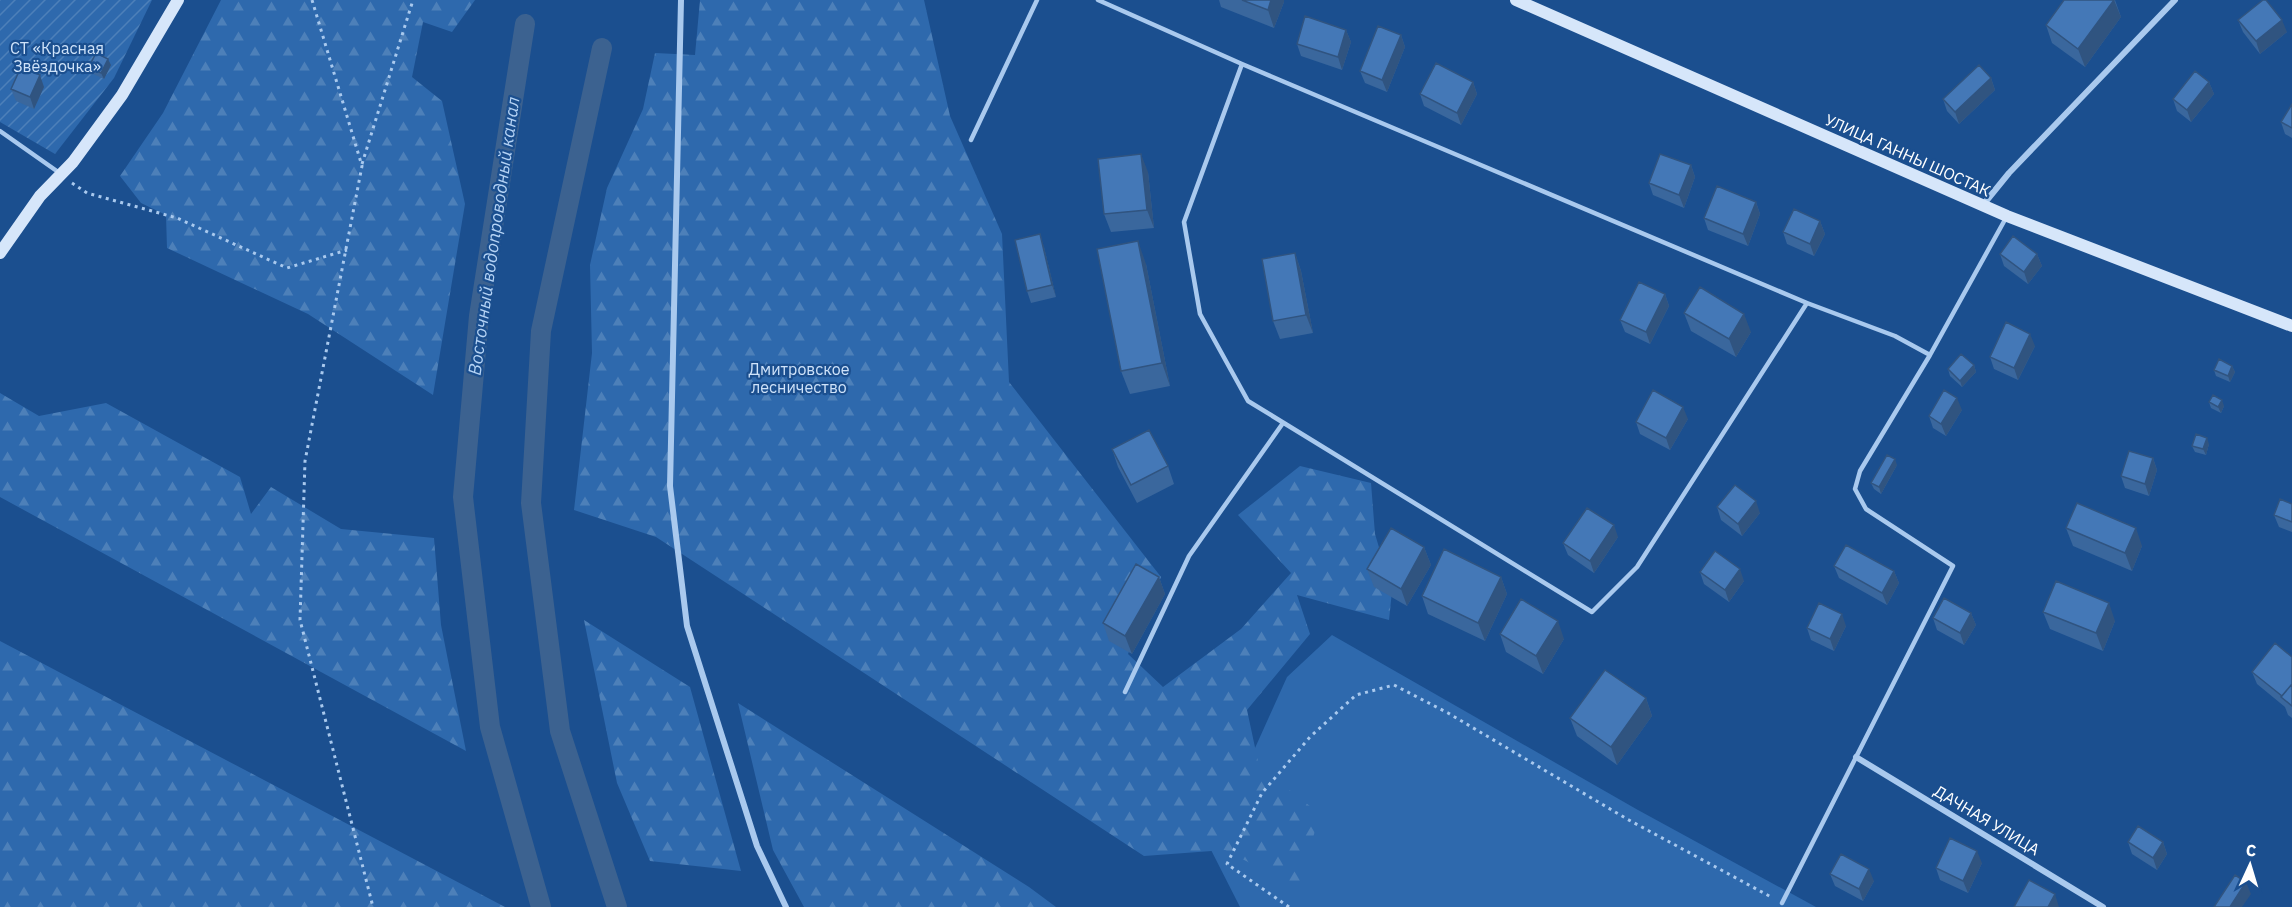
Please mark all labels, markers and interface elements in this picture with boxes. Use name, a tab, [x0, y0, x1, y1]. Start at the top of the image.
park label: СТ «Красная Звёздочка»	[10, 38, 104, 76]
water label: Восточный водопроводный канал	[463, 95, 525, 377]
street label: УЛИЦА ГАННЫ ШОСТАК	[1822, 109, 1994, 201]
park label: Дмитровское лесничество	[748, 359, 850, 397]
street label: ДАЧНАЯ УЛИЦА	[1930, 781, 2044, 859]
north arrow	[2220, 835, 2280, 895]
text: С	[2245, 840, 2257, 860]

